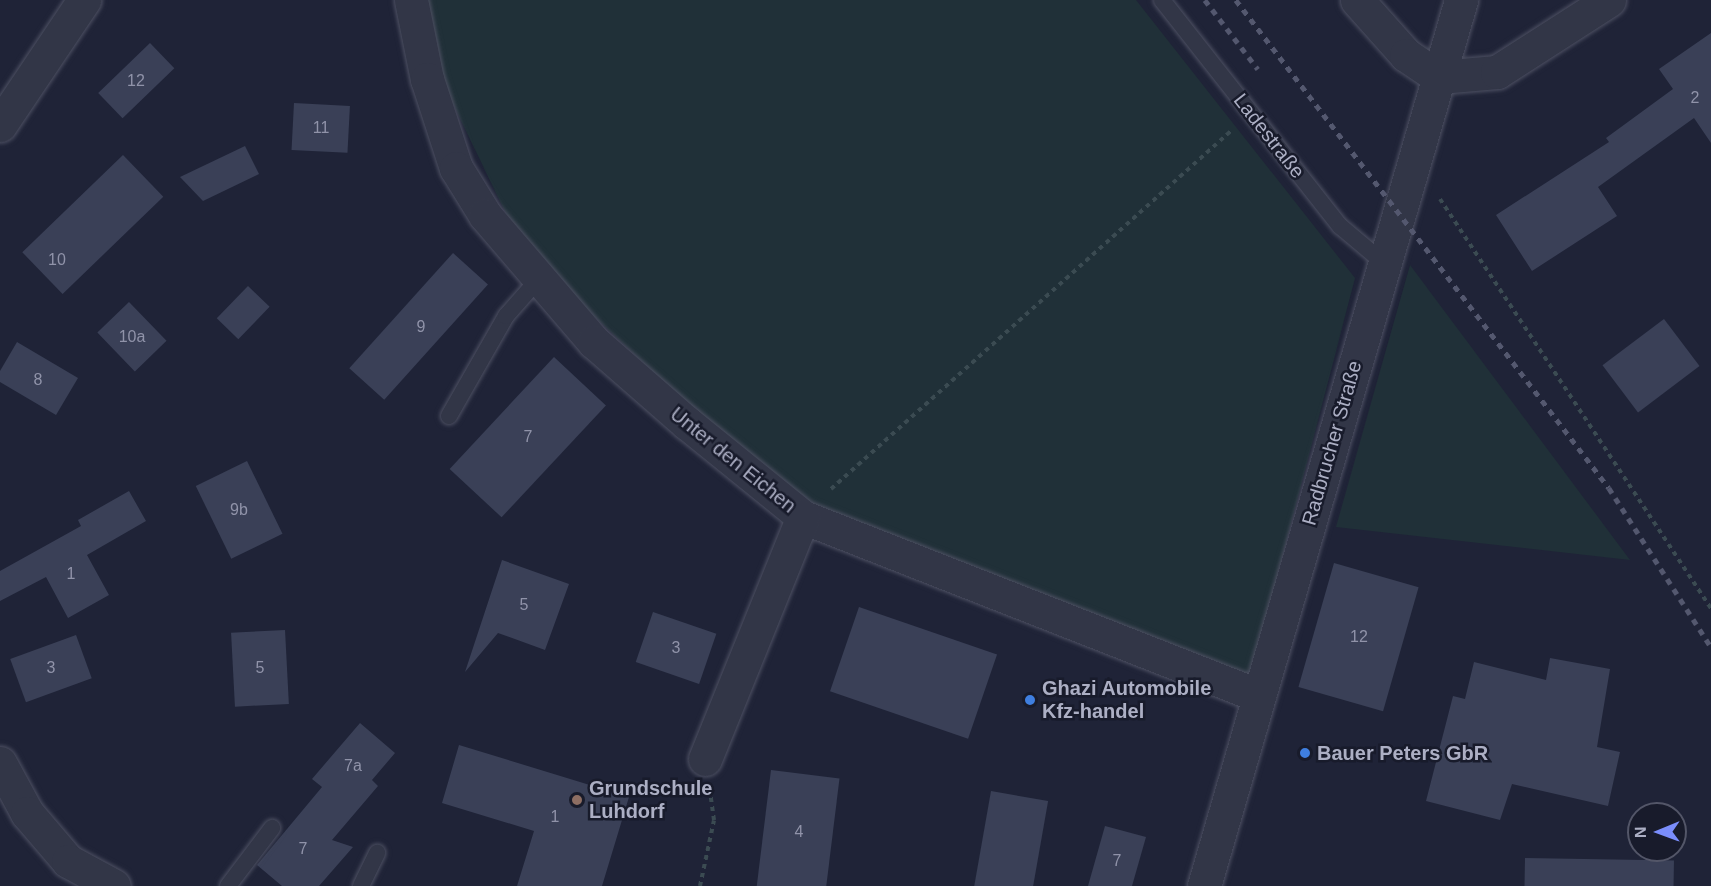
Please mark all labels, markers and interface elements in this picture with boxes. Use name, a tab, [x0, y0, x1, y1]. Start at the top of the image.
house number: 12	[127, 71, 145, 91]
house number: 2	[1691, 88, 1699, 108]
street label: Ladestraße	[1228, 89, 1310, 183]
house number: 11	[313, 118, 329, 138]
house number: 10	[48, 250, 66, 270]
house number: 9	[417, 317, 425, 337]
house number: 10a	[119, 327, 145, 347]
street label: Radbrucher Straße	[1297, 358, 1367, 528]
house number: 8	[34, 370, 42, 390]
street label: Unter den Eichen	[665, 402, 801, 518]
house number: 7	[524, 427, 532, 447]
house number: 9b	[230, 500, 248, 520]
house number: 1	[67, 564, 75, 584]
house number: 5	[520, 595, 528, 615]
house number: 12	[1350, 627, 1368, 647]
house number: 3	[672, 638, 680, 658]
house number: 3	[47, 658, 55, 678]
house number: 5	[256, 658, 264, 678]
place label: Ghazi Automobile Kfz-handel	[1042, 676, 1212, 723]
marker: Ghazi Automobile Kfz-handel	[1023, 693, 1037, 707]
place label: Bauer Peters GbR	[1317, 741, 1488, 765]
marker: Bauer Peters GbR	[1298, 746, 1312, 760]
house number: 7a	[344, 756, 362, 776]
place label: Grundschule Luhdorf	[589, 777, 712, 824]
marker: Grundschule Luhdorf	[570, 793, 584, 807]
north arrow	[1627, 802, 1687, 862]
house number: 1	[551, 807, 559, 827]
house number: 4	[795, 822, 803, 842]
text: N	[1632, 826, 1649, 838]
house number: 7	[299, 839, 307, 859]
house number: 7	[1113, 851, 1121, 871]

